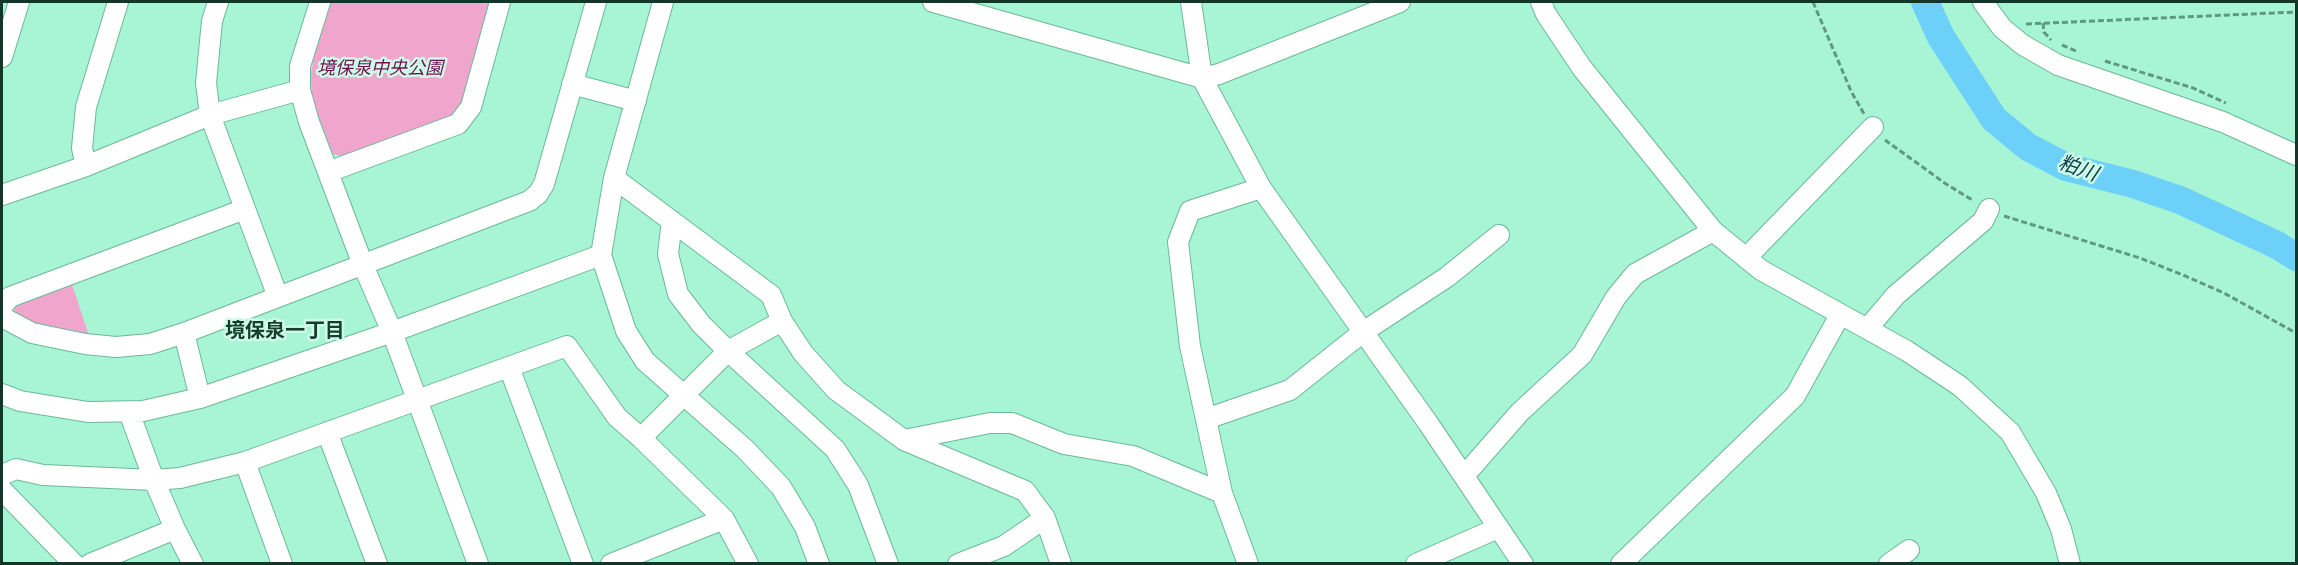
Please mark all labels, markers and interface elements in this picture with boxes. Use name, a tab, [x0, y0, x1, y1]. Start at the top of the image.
park label: 境保泉中央公園	[317, 58, 443, 80]
water label: 粕川	[2055, 151, 2101, 187]
district label: 境保泉一丁目	[225, 319, 345, 343]

